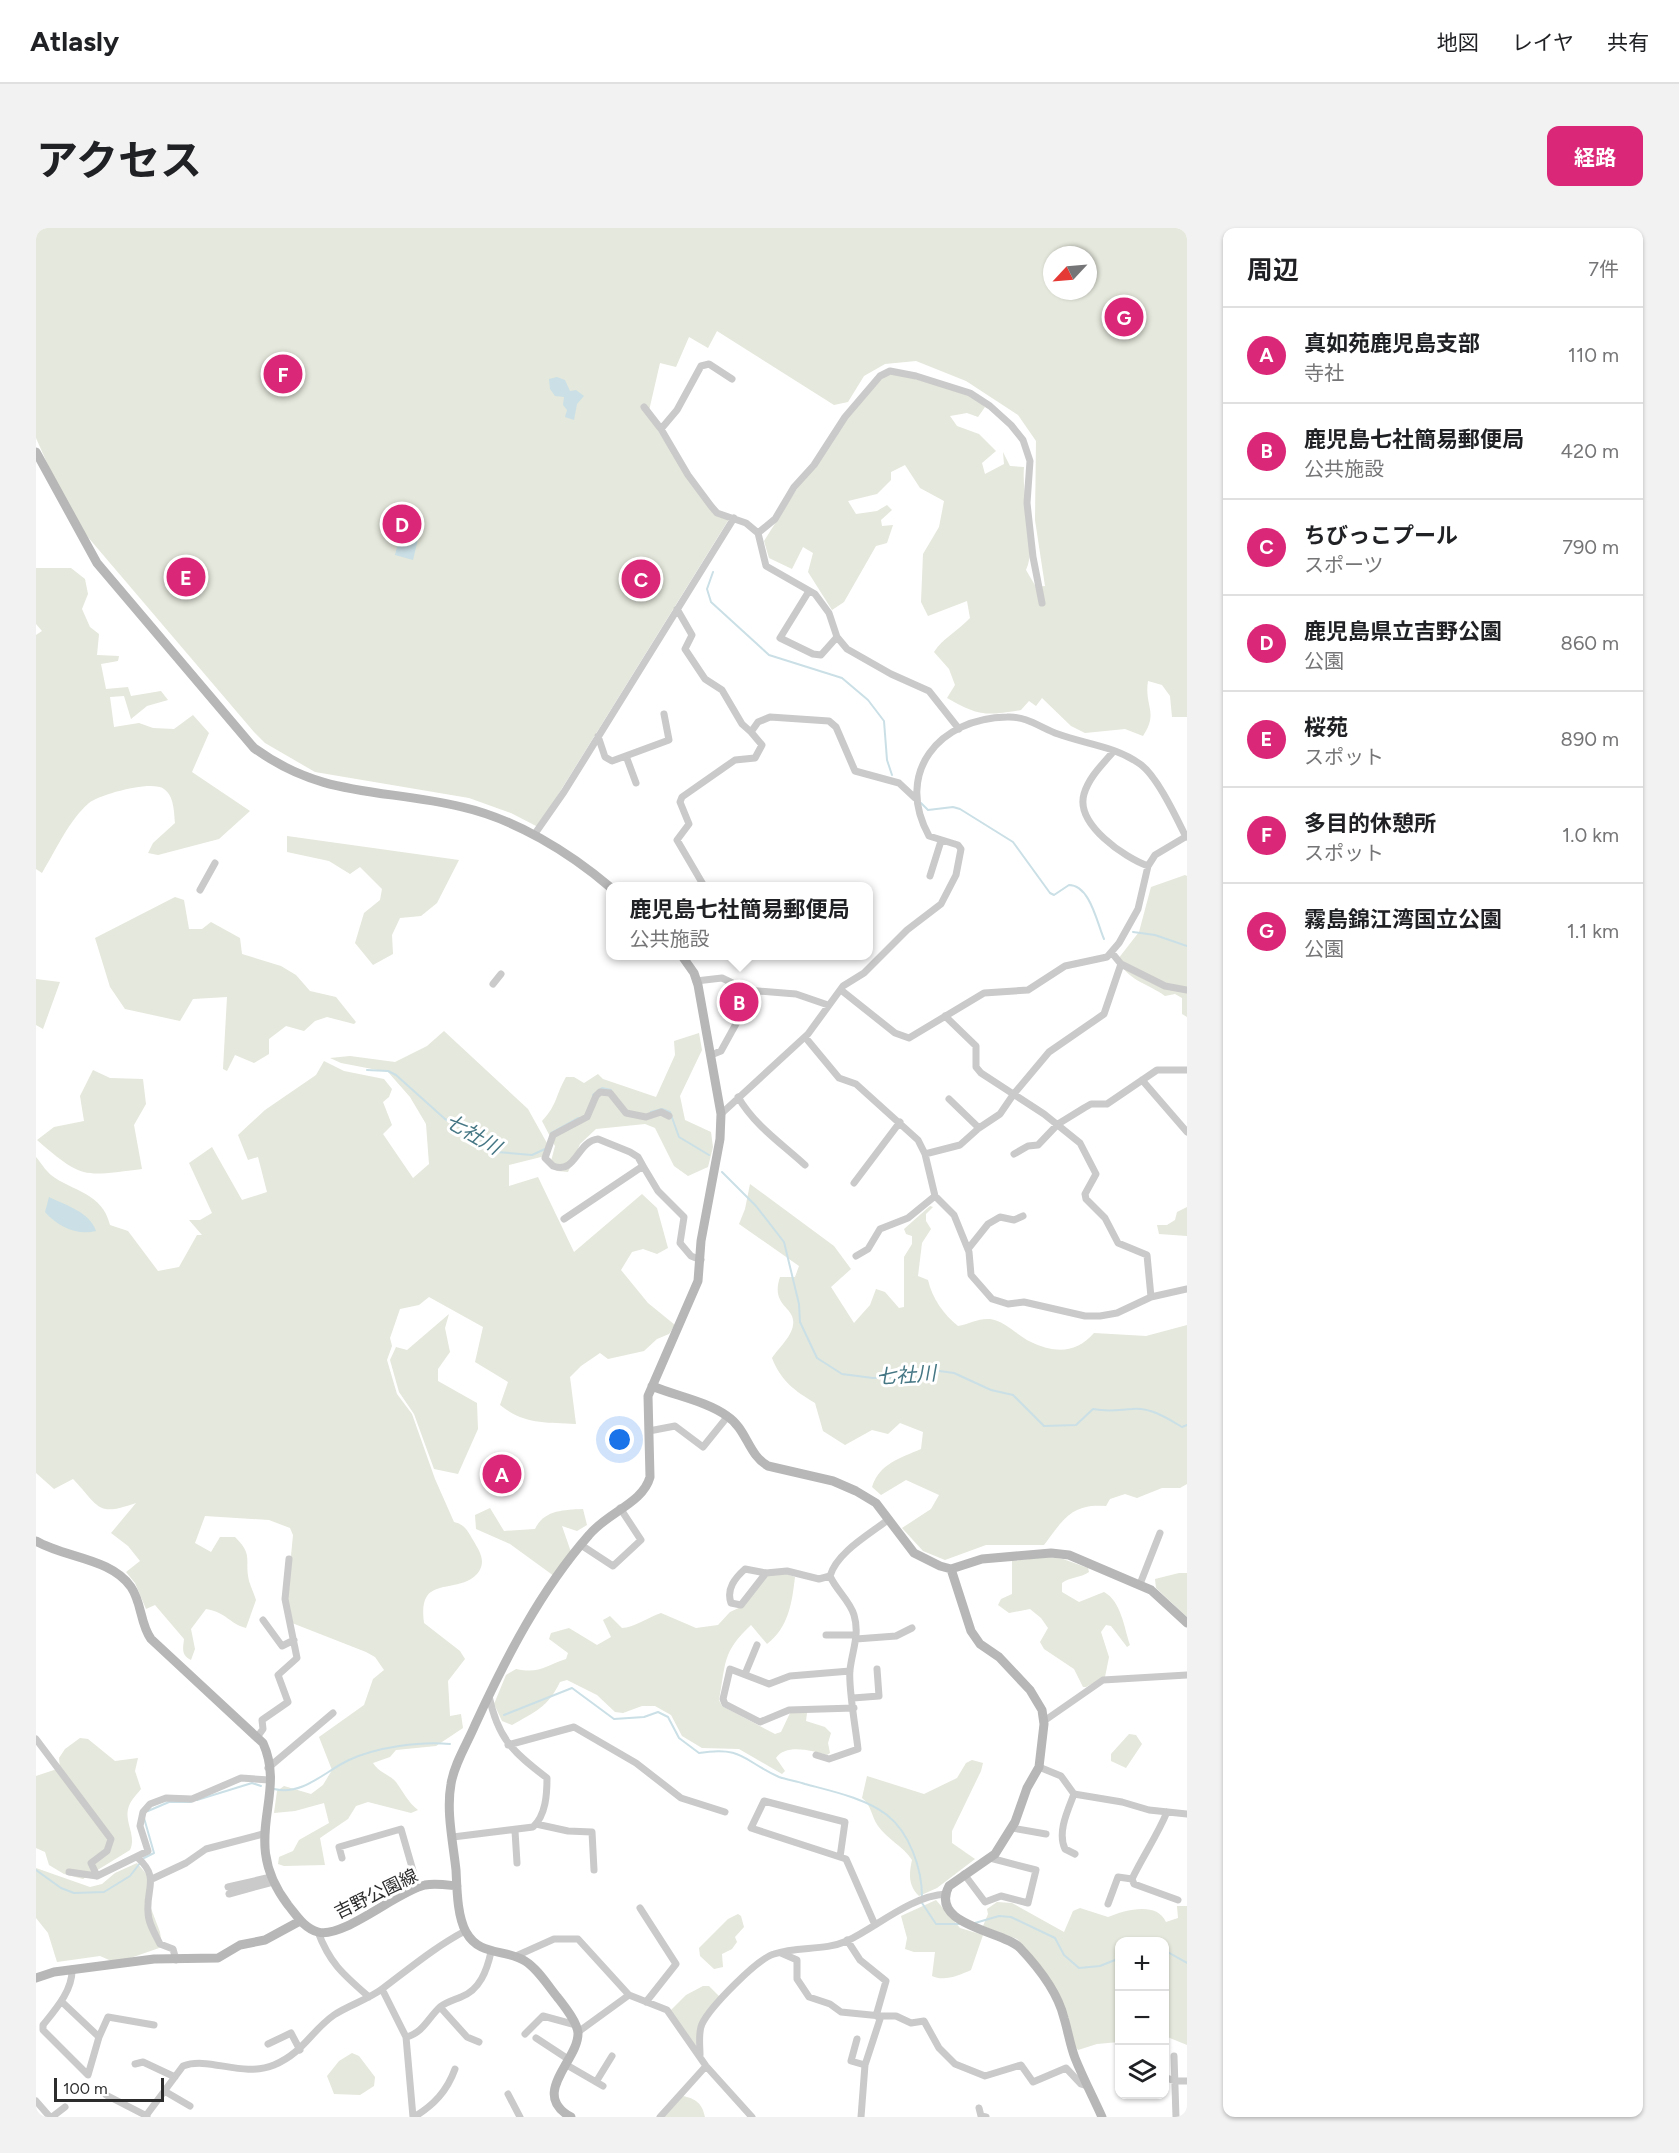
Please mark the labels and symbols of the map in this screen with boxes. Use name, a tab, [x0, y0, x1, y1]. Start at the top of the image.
north arrow	[1043, 246, 1097, 300]
pin: G	[1104, 294, 1144, 340]
pin: F	[264, 352, 302, 396]
pin: D	[382, 502, 422, 546]
pin: E	[166, 554, 206, 600]
pin: C	[622, 556, 660, 602]
pin: B	[720, 980, 758, 1024]
water label: 七社川	[441, 1109, 507, 1160]
water label: 七社川	[875, 1361, 939, 1389]
your location	[605, 1425, 634, 1454]
pin: A	[482, 1452, 522, 1496]
street label: 吉野公園線	[331, 1864, 421, 1924]
scale bar	[54, 2075, 164, 2102]

